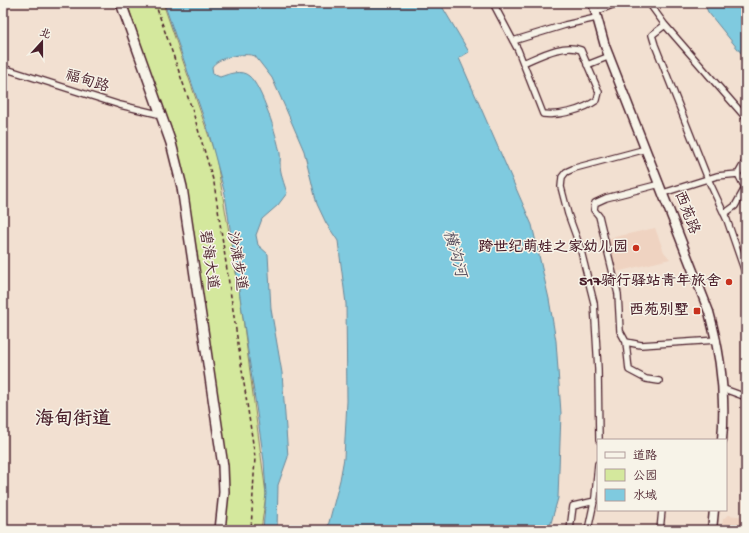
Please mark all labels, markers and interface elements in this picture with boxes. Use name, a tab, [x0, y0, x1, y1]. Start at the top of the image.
north arrow	[22, 22, 62, 62]
text: 北	[38, 27, 52, 42]
street label: 福甸路	[63, 67, 111, 97]
street label: 西苑路	[670, 189, 702, 237]
water label: 横沟河	[437, 228, 471, 283]
street label: 碧海大道	[195, 229, 221, 291]
street label: 沙滩步道	[222, 230, 250, 292]
place label: 跨世纪萌娃之家幼儿园	[478, 239, 628, 257]
marker: 跨世纪萌娃之家幼儿园	[631, 243, 641, 253]
place label: 517骑行驿站青年旅舍	[579, 273, 721, 291]
marker: 517骑行驿站青年旅舍	[724, 277, 734, 287]
place label: 西苑别墅	[629, 302, 689, 320]
marker: 西苑别墅	[692, 306, 702, 316]
district label: 海甸街道	[35, 408, 111, 432]
legend	[597, 439, 727, 511]
text: 道路	[633, 449, 657, 464]
text: 公园	[633, 469, 657, 484]
text: 水域	[633, 489, 657, 504]

